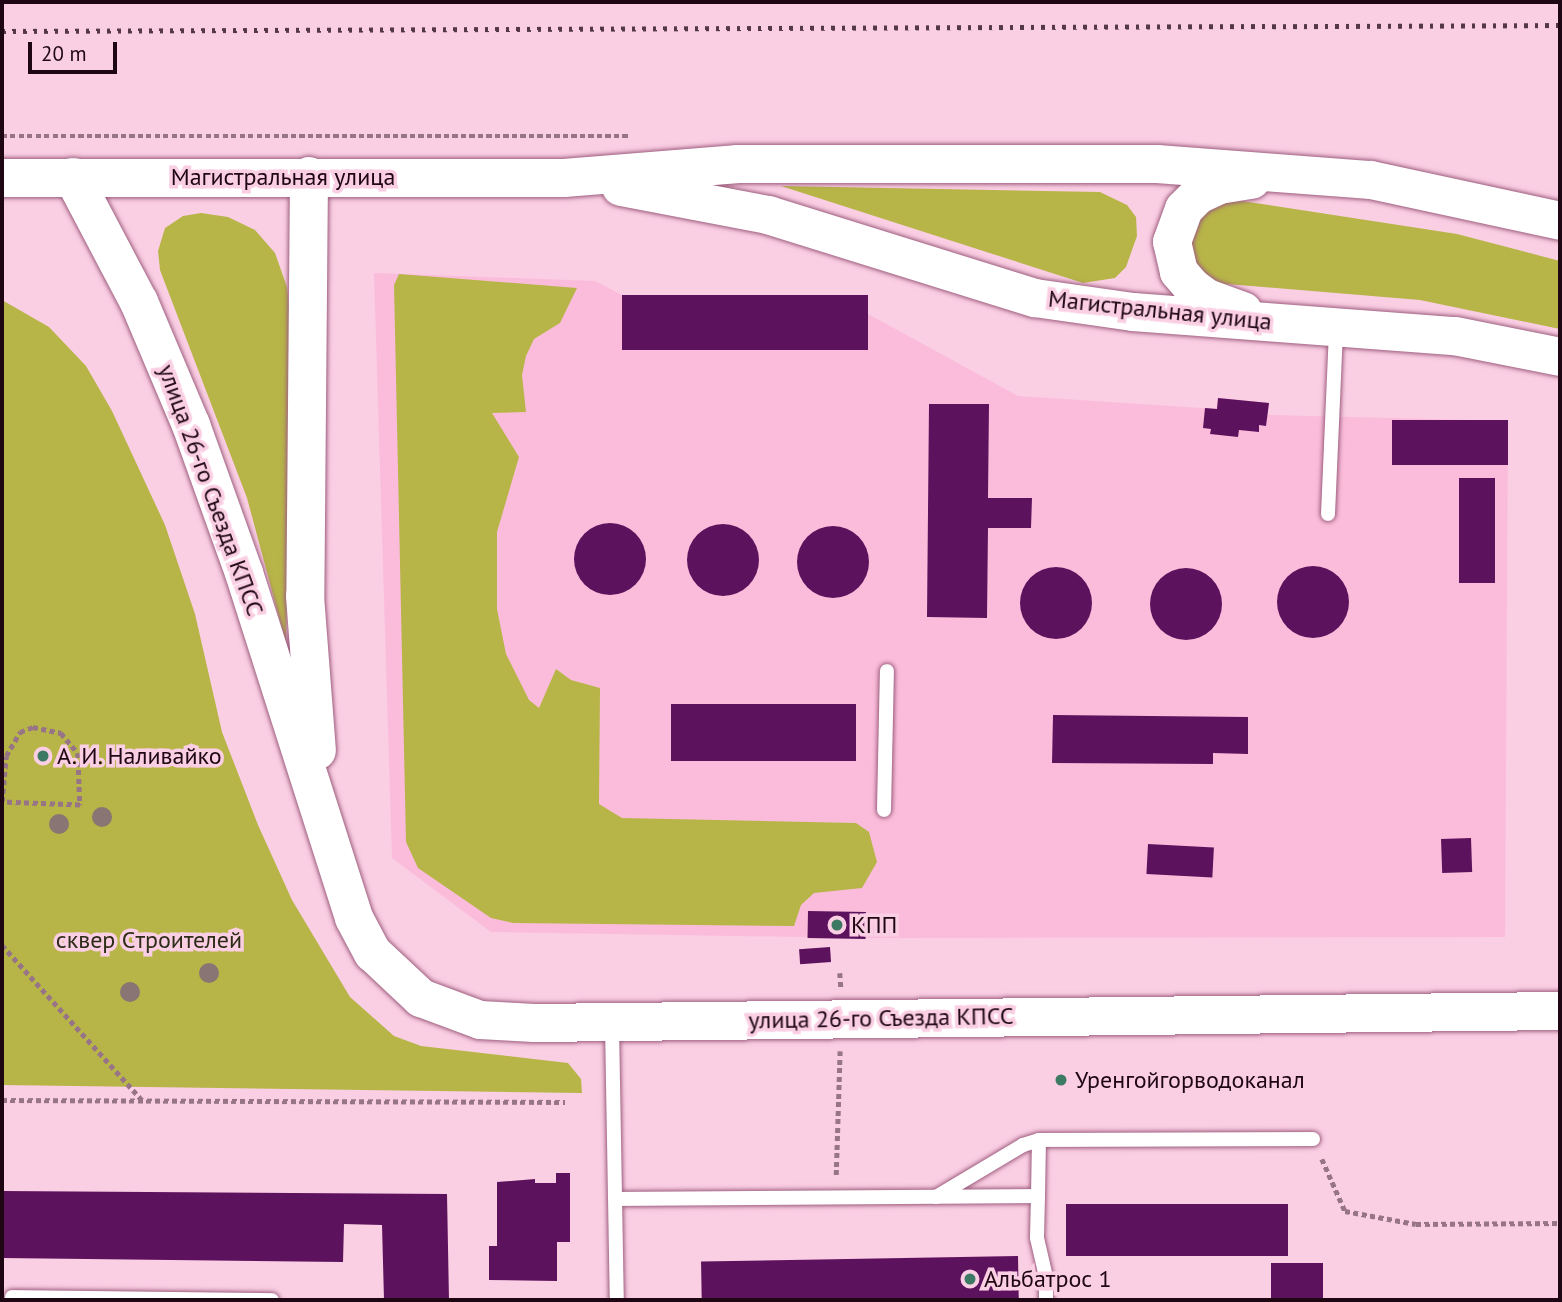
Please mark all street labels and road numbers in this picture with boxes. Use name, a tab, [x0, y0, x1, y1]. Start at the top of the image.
street label: Магистральная улица	[171, 163, 395, 191]
street label: Магистральная улица	[1047, 284, 1273, 336]
street label: улица 26-го Съезда КПСС	[152, 360, 270, 620]
street label: улица 26-го Съезда КПСС	[748, 1001, 1014, 1035]

